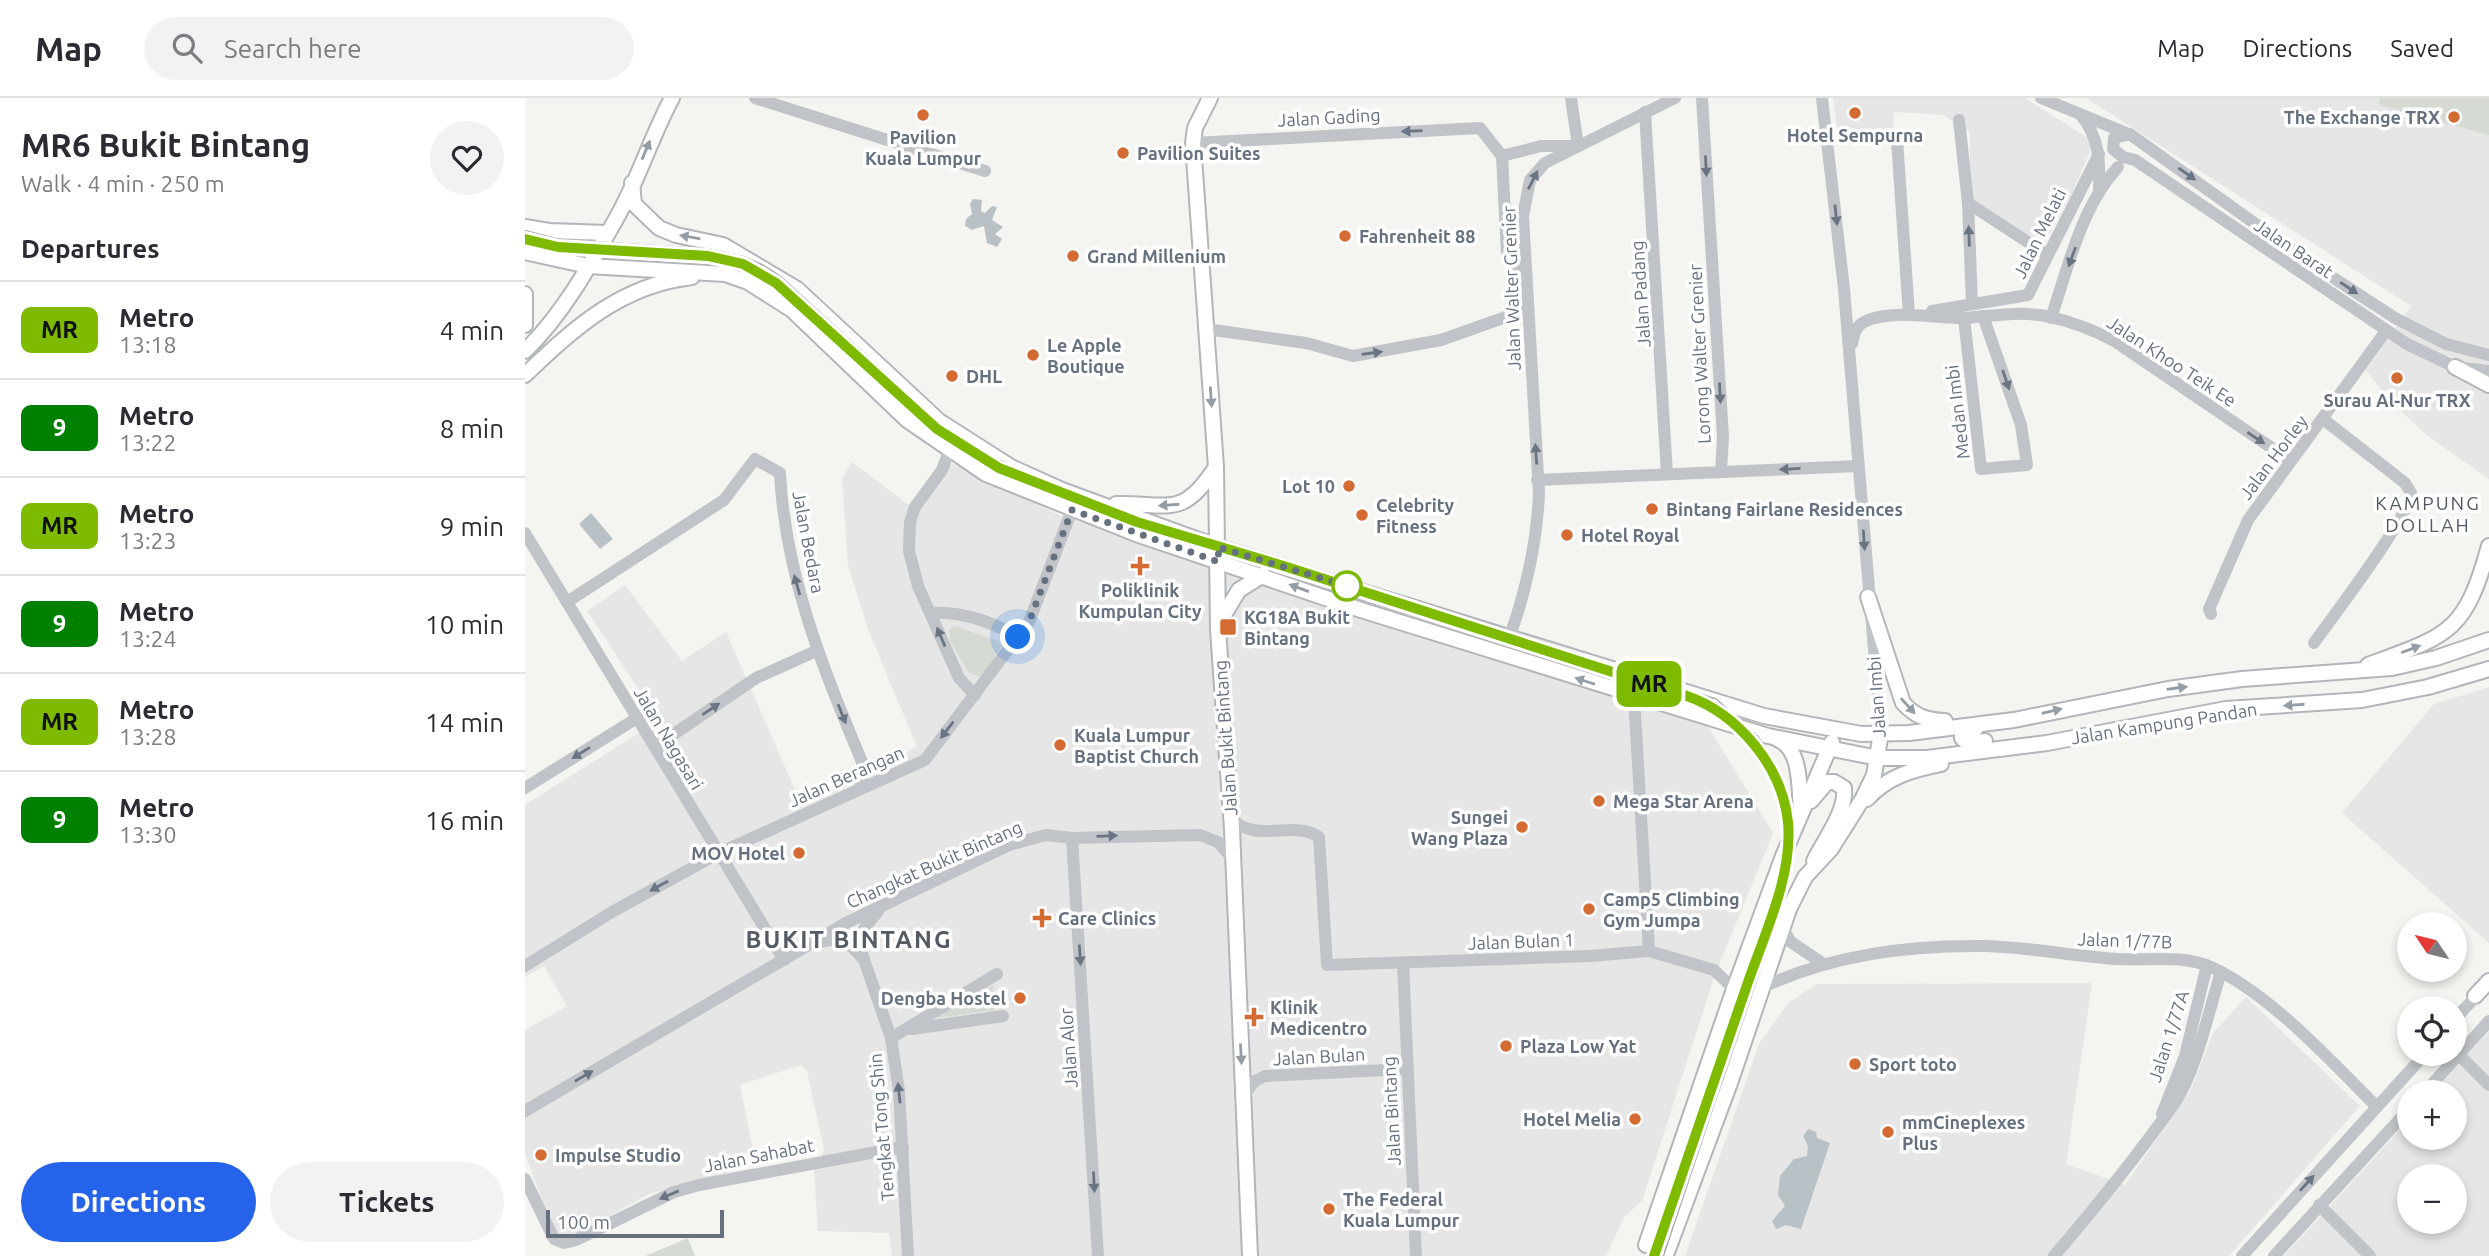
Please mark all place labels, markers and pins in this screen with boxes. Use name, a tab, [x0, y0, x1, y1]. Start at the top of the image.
marker: Hotel Sempurna	[1847, 105, 1863, 121]
marker: Pavilion Kuala Lumpur	[915, 107, 931, 123]
place label: The Exchange TRX	[2284, 107, 2440, 127]
marker: The Exchange TRX	[2446, 109, 2462, 125]
place label: Hotel Sempurna	[1787, 125, 1923, 145]
place label: Pavilion Kuala Lumpur	[865, 127, 982, 168]
place label: Pavilion Suites	[1137, 143, 1261, 163]
marker: Pavilion Suites	[1115, 145, 1131, 161]
place label: Fahrenheit 88	[1359, 226, 1475, 246]
marker: Fahrenheit 88	[1337, 228, 1353, 244]
place label: Grand Millenium	[1087, 246, 1226, 266]
marker: Grand Millenium	[1065, 248, 1081, 264]
place label: Le Apple Boutique	[1047, 335, 1125, 376]
marker: Le Apple Boutique	[1025, 347, 1041, 363]
place label: DHL	[966, 366, 1002, 386]
marker: DHL	[944, 368, 960, 384]
marker: Surau Al-Nur TRX	[2389, 370, 2405, 386]
place label: Surau Al-Nur TRX	[2323, 390, 2471, 410]
place label: Lot 10	[1282, 476, 1335, 496]
marker: Lot 10	[1341, 478, 1357, 494]
place label: Celebrity Fitness	[1376, 495, 1455, 536]
place label: Bintang Fairlane Residences	[1666, 499, 1903, 519]
marker: Bintang Fairlane Residences	[1644, 501, 1660, 517]
marker: Celebrity Fitness	[1354, 507, 1370, 523]
place label: Hotel Royal	[1581, 525, 1680, 545]
marker: Hotel Royal	[1559, 527, 1575, 543]
marker: Poliklinik Kumpulan City	[1130, 556, 1150, 576]
unlabelled marker	[1332, 571, 1362, 601]
place label: Poliklinik Kumpulan City	[1078, 580, 1202, 621]
place label: KG18A Bukit Bintang	[1244, 607, 1350, 648]
marker: KG18A Bukit Bintang	[1218, 617, 1238, 637]
place label: Kuala Lumpur Baptist Church	[1074, 725, 1199, 766]
marker: Kuala Lumpur Baptist Church	[1052, 737, 1068, 753]
place label: Mega Star Arena	[1613, 791, 1754, 811]
marker: Mega Star Arena	[1591, 793, 1607, 809]
place label: Sungei Wang Plaza	[1411, 807, 1508, 848]
marker: Sungei Wang Plaza	[1514, 819, 1530, 835]
place label: MOV Hotel	[691, 843, 786, 863]
marker: MOV Hotel	[791, 845, 807, 861]
place label: Camp5 Climbing Gym Jumpa	[1603, 889, 1740, 930]
marker: Camp5 Climbing Gym Jumpa	[1581, 901, 1597, 917]
marker: Care Clinics	[1032, 908, 1052, 928]
place label: Care Clinics	[1058, 908, 1156, 928]
place label: Dengba Hostel	[881, 988, 1007, 1008]
marker: Dengba Hostel	[1012, 990, 1028, 1006]
place label: Klinik Medicentro	[1270, 997, 1367, 1038]
marker: Klinik Medicentro	[1244, 1007, 1264, 1027]
place label: Plaza Low Yat	[1520, 1036, 1637, 1056]
marker: Plaza Low Yat	[1498, 1038, 1514, 1054]
place label: Sport toto	[1869, 1054, 1957, 1074]
marker: Sport toto	[1847, 1056, 1863, 1072]
place label: Hotel Melia	[1523, 1109, 1621, 1129]
marker: Hotel Melia	[1627, 1111, 1643, 1127]
place label: mmCineplexes Plus	[1902, 1112, 2025, 1153]
marker: mmCineplexes Plus	[1880, 1124, 1896, 1140]
place label: Impulse Studio	[555, 1145, 681, 1165]
marker: Impulse Studio	[533, 1147, 549, 1163]
place label: The Federal Kuala Lumpur	[1343, 1189, 1460, 1230]
marker: The Federal Kuala Lumpur	[1321, 1201, 1337, 1217]

